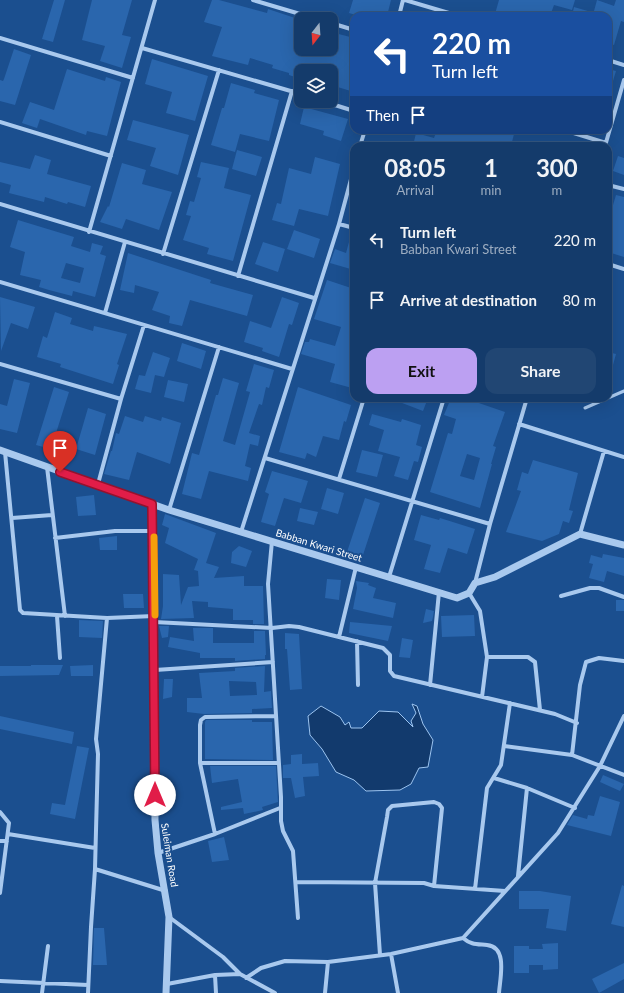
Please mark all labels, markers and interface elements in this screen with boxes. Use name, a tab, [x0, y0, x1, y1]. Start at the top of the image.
north arrow	[294, 12, 338, 56]
map controls	[294, 12, 338, 108]
text: 220 m	[432, 26, 511, 60]
icon: left	[366, 28, 418, 80]
text: Turn left	[432, 60, 498, 82]
button: layers	[294, 64, 338, 108]
icon: arrive	[407, 104, 429, 126]
text: Then	[366, 106, 399, 124]
text: 08:05	[384, 153, 446, 182]
text: 1	[484, 153, 498, 182]
text: 300	[536, 153, 578, 182]
text: Arrival	[397, 182, 434, 198]
text: min	[481, 182, 502, 198]
text: m	[551, 182, 562, 198]
text: Turn left	[400, 223, 456, 241]
icon: left	[366, 229, 388, 251]
text: 220 m	[554, 231, 596, 249]
text: Babban Kwari Street	[400, 241, 516, 257]
icon: arrive	[366, 289, 388, 311]
text: Arrive at destination	[400, 291, 537, 309]
text: 80 m	[562, 291, 596, 309]
button: Exit	[366, 348, 477, 394]
button: Share	[485, 348, 596, 394]
pin	[43, 431, 77, 472]
icon: arrive	[49, 437, 71, 459]
street label: Babban Kwari Street	[274, 526, 364, 564]
position arrow	[134, 774, 176, 816]
street label: Suleiman Road	[159, 822, 181, 888]

